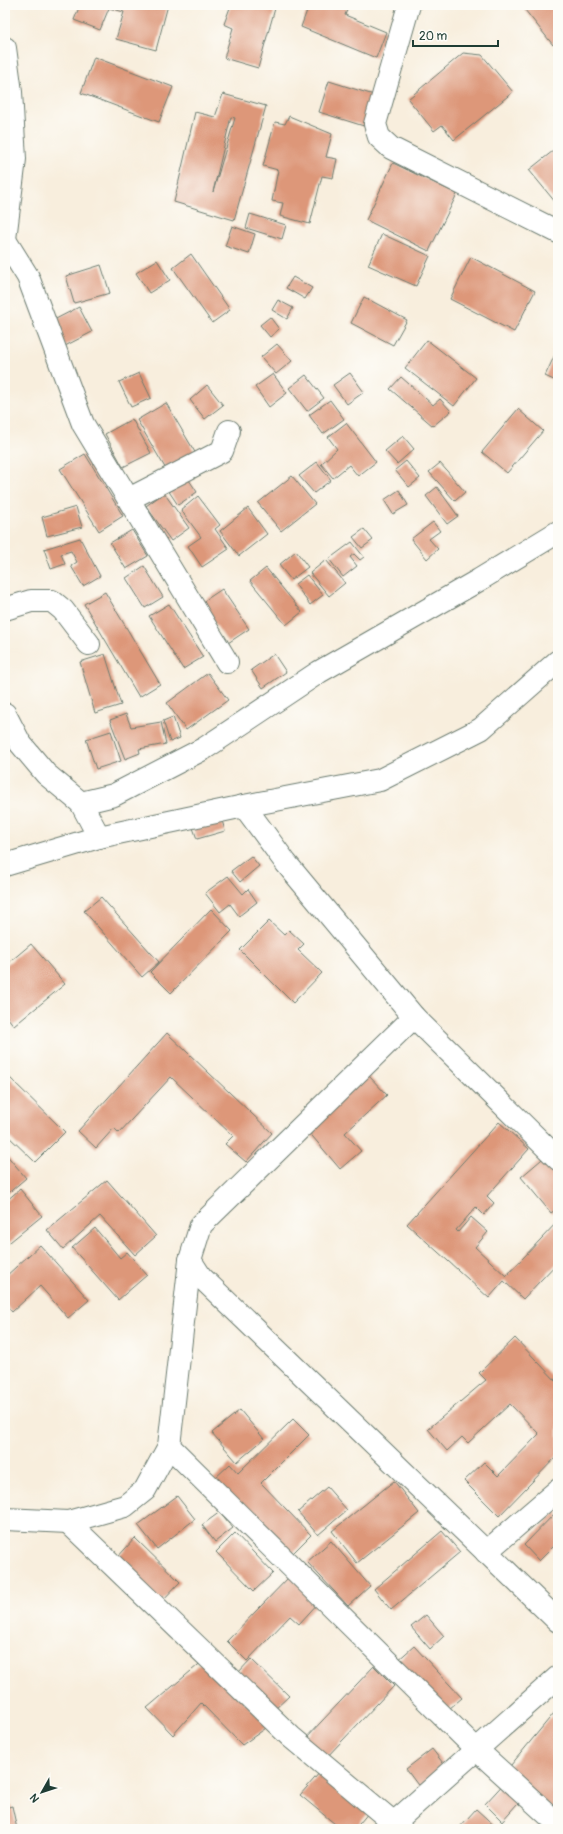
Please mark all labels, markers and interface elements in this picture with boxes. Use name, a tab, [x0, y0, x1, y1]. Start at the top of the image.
scale bar	[413, 22, 498, 48]
text: 20 m	[419, 29, 448, 44]
north arrow	[22, 1772, 62, 1812]
text: N	[27, 1791, 42, 1805]

